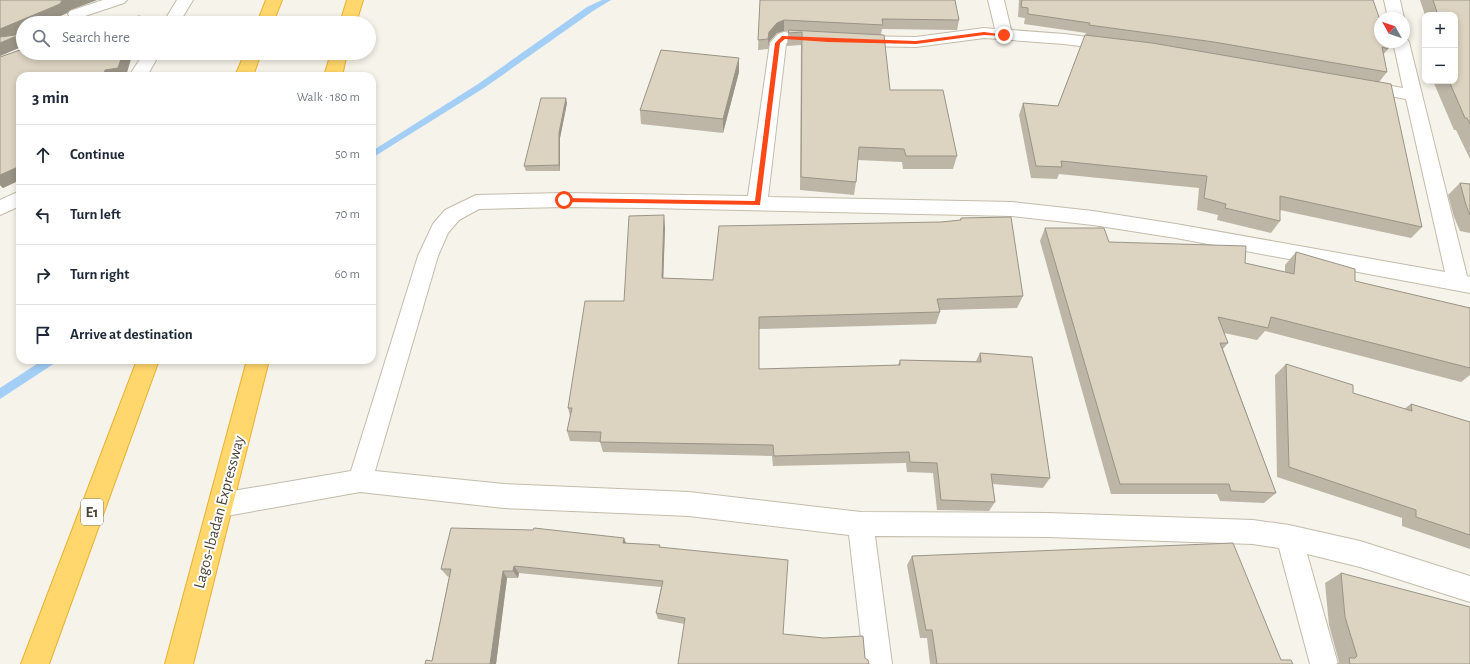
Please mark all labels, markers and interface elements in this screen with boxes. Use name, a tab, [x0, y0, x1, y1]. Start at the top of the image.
north arrow	[1374, 12, 1410, 48]
map controls	[1422, 12, 1458, 84]
button: +	[1422, 12, 1458, 48]
search box	[16, 16, 376, 60]
route end	[995, 26, 1013, 44]
icon: search	[30, 27, 52, 49]
text: Search here	[62, 30, 130, 45]
button: −	[1422, 48, 1458, 84]
text: 3 min	[32, 89, 69, 106]
text: Walk · 180 m	[297, 91, 360, 104]
icon: ahead	[32, 144, 54, 166]
text: Continue	[70, 147, 125, 162]
text: 50 m	[335, 148, 360, 161]
route start	[555, 191, 573, 209]
icon: left	[32, 204, 54, 226]
text: Turn left	[70, 207, 121, 222]
text: 70 m	[335, 208, 360, 221]
icon: right	[32, 264, 54, 286]
text: Turn right	[70, 267, 129, 282]
text: 60 m	[334, 268, 360, 281]
icon: arrive	[32, 324, 54, 346]
text: Arrive at destination	[70, 327, 193, 342]
street label: Lagos-Ibadan Expressway	[191, 434, 248, 591]
road number: E1	[81, 499, 103, 525]

